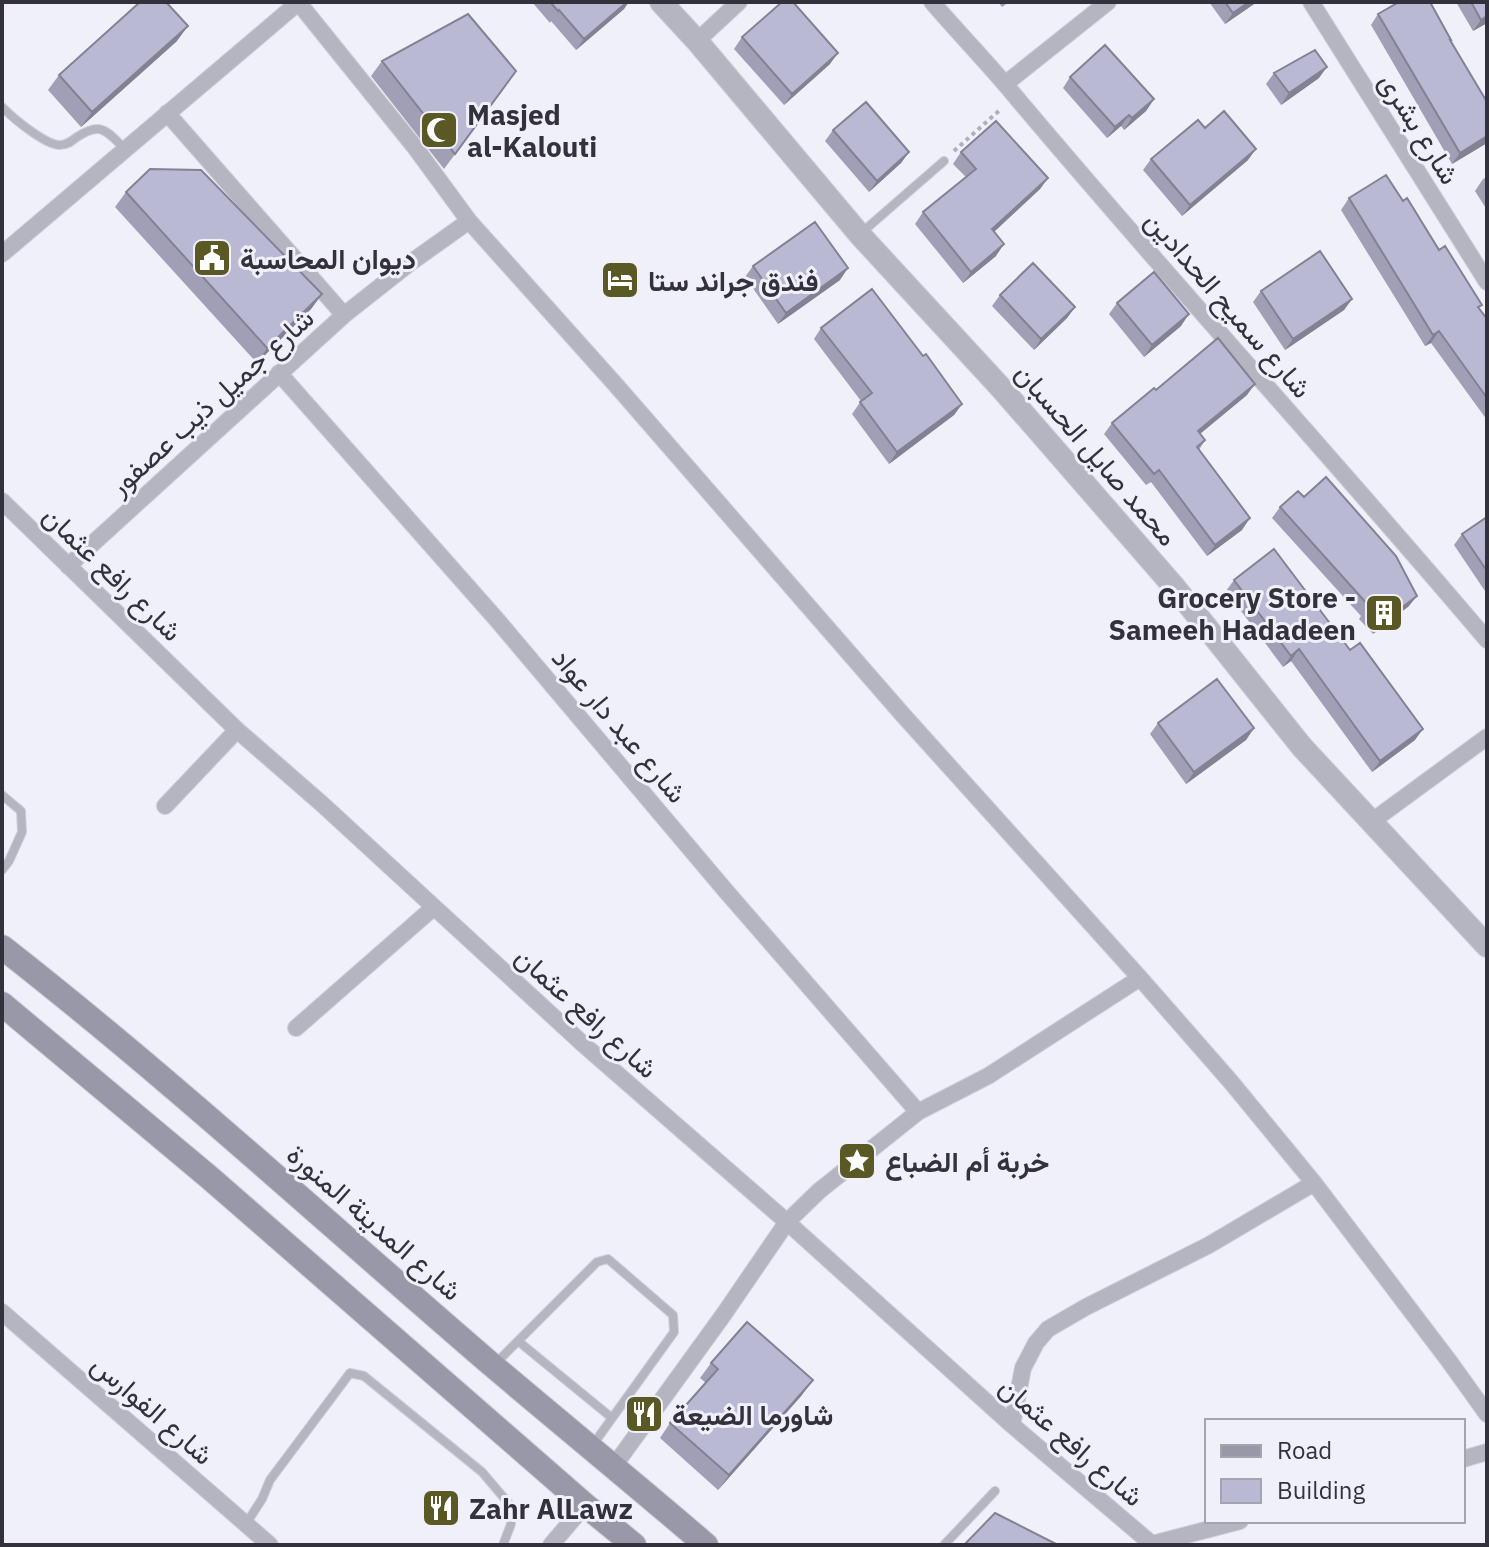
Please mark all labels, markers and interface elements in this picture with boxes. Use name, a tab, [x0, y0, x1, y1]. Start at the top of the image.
street label: شارع بشرى	[1370, 65, 1469, 192]
place label: Masjed al-Kalouti	[467, 96, 597, 165]
mosque icon: Masjed al-Kalouti	[418, 109, 460, 151]
street label: شارع سميح الحدادين	[1136, 202, 1321, 407]
public building icon: ديوان المحاسبة	[191, 237, 233, 279]
place label: ديوان المحاسبة	[240, 240, 416, 277]
hotel icon: فندق جراند ستا	[599, 259, 641, 301]
place label: فندق جراند ستا	[648, 262, 819, 299]
street label: شارع جميل ذيب عصفور	[100, 299, 322, 504]
street label: محمد صايل الحسبان	[1007, 355, 1187, 553]
street label: شارع رافع عثمان	[34, 497, 191, 650]
place label: Grocery Store - Sameeh Hadadeen	[1108, 579, 1356, 648]
building icon: Grocery Store - Sameeh Hadadeen	[1363, 592, 1405, 634]
street label: شارع عبد دار عواد	[543, 640, 696, 811]
street label: شارع رافع عثمان	[506, 938, 666, 1088]
street label: شارع المدينة المنورة	[279, 1136, 470, 1309]
place icon: خربة أم الضباع	[836, 1140, 878, 1182]
place label: خربة أم الضباع	[885, 1143, 1049, 1181]
street label: شارع الفوارس	[83, 1346, 222, 1473]
street label: شارع رافع عثمان	[991, 1368, 1152, 1516]
restaurant icon: شاورما الضيعة	[623, 1393, 665, 1435]
place label: شاورما الضيعة	[672, 1396, 833, 1433]
legend	[1205, 1419, 1465, 1523]
text: Road	[1277, 1434, 1332, 1466]
text: Building	[1277, 1474, 1365, 1506]
restaurant icon: Zahr AlLawz	[420, 1487, 462, 1529]
place label: Zahr AlLawz	[469, 1490, 633, 1527]

